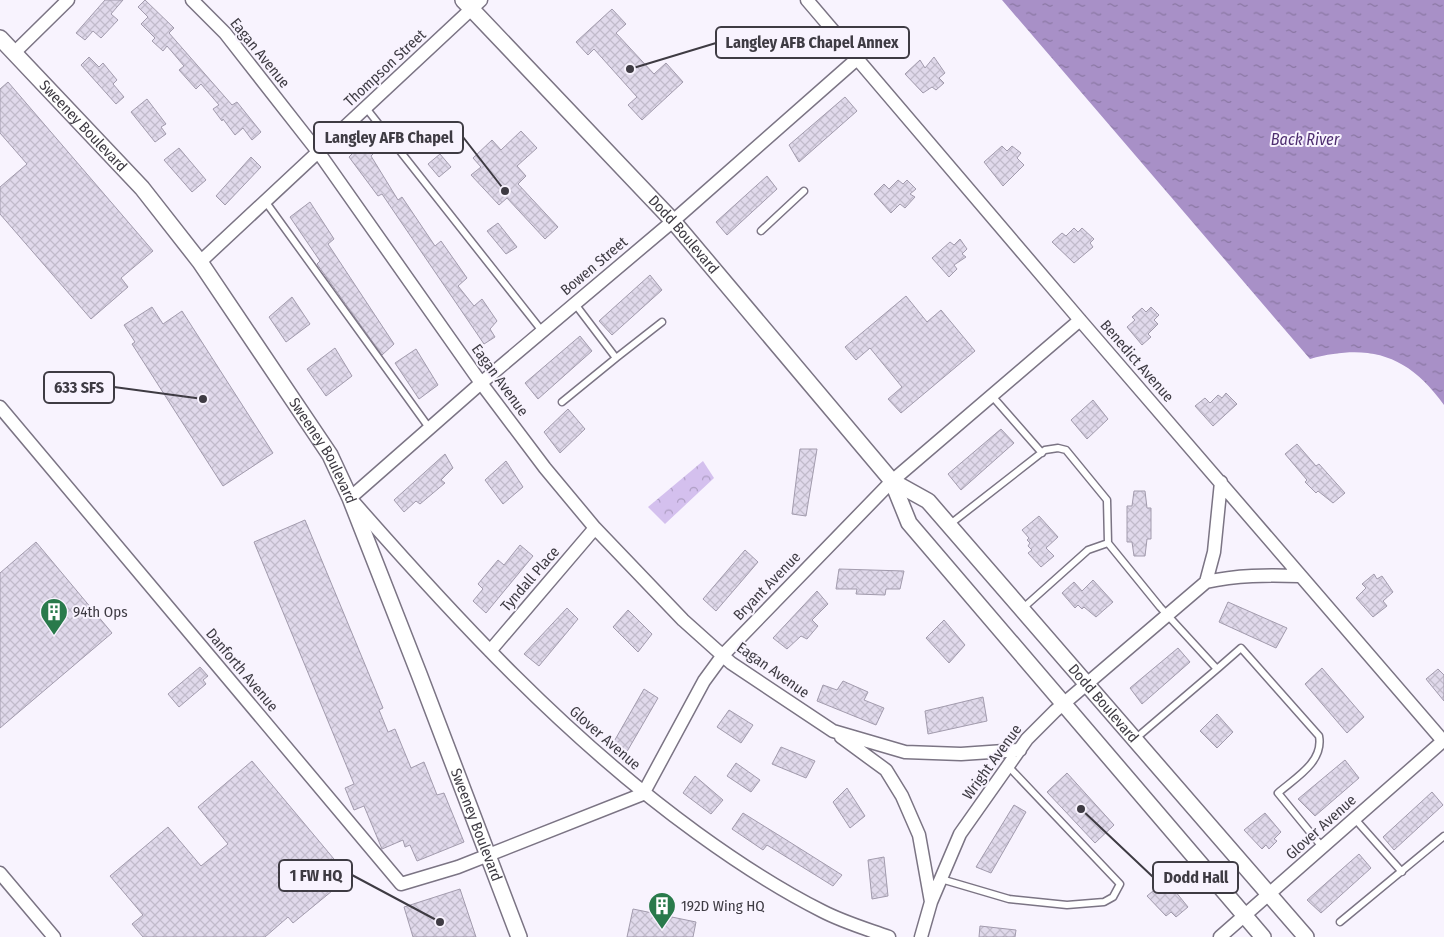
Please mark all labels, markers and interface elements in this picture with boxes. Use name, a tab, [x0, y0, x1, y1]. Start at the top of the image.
street label: Eagan Avenue	[226, 14, 294, 92]
street label: Thompson Street	[341, 26, 430, 110]
callout: Langley AFB Chapel Annex	[716, 27, 909, 58]
text: Langley AFB Chapel Annex	[726, 33, 899, 52]
street label: Sweeney Boulevard	[36, 76, 131, 175]
callout: Langley AFB Chapel	[314, 122, 463, 153]
text: Langley AFB Chapel	[325, 128, 454, 147]
water label: Back River	[1271, 130, 1340, 149]
street label: Dodd Boulevard	[644, 192, 723, 277]
street label: Bowen Street	[557, 233, 631, 299]
street label: Benedict Avenue	[1097, 316, 1177, 406]
street label: Eagan Avenue	[468, 340, 532, 420]
callout: 633 SFS	[44, 372, 114, 403]
text: 633 SFS	[54, 378, 104, 397]
street label: Sweeney Boulevard	[285, 394, 360, 506]
street label: Tyndall Place	[497, 543, 563, 615]
street label: Bryant Avenue	[730, 548, 804, 624]
building icon: 94th Ops	[39, 597, 69, 636]
place label: 94th Ops	[73, 603, 128, 621]
street label: Danforth Avenue	[202, 625, 282, 715]
street label: Eagan Avenue	[733, 638, 813, 702]
street label: Dodd Boulevard	[1064, 660, 1142, 746]
street label: Glover Avenue	[566, 702, 644, 774]
street label: Wright Avenue	[959, 721, 1025, 803]
street label: Sweeney Boulevard	[447, 766, 506, 884]
street label: Glover Avenue	[1282, 791, 1360, 863]
callout: 1 FW HQ	[279, 860, 352, 891]
callout: Dodd Hall	[1153, 862, 1238, 893]
text: 1 FW HQ	[290, 866, 343, 885]
text: Dodd Hall	[1164, 868, 1229, 887]
building icon: 192D Wing HQ	[647, 891, 677, 930]
place label: 192D Wing HQ	[681, 897, 765, 915]

